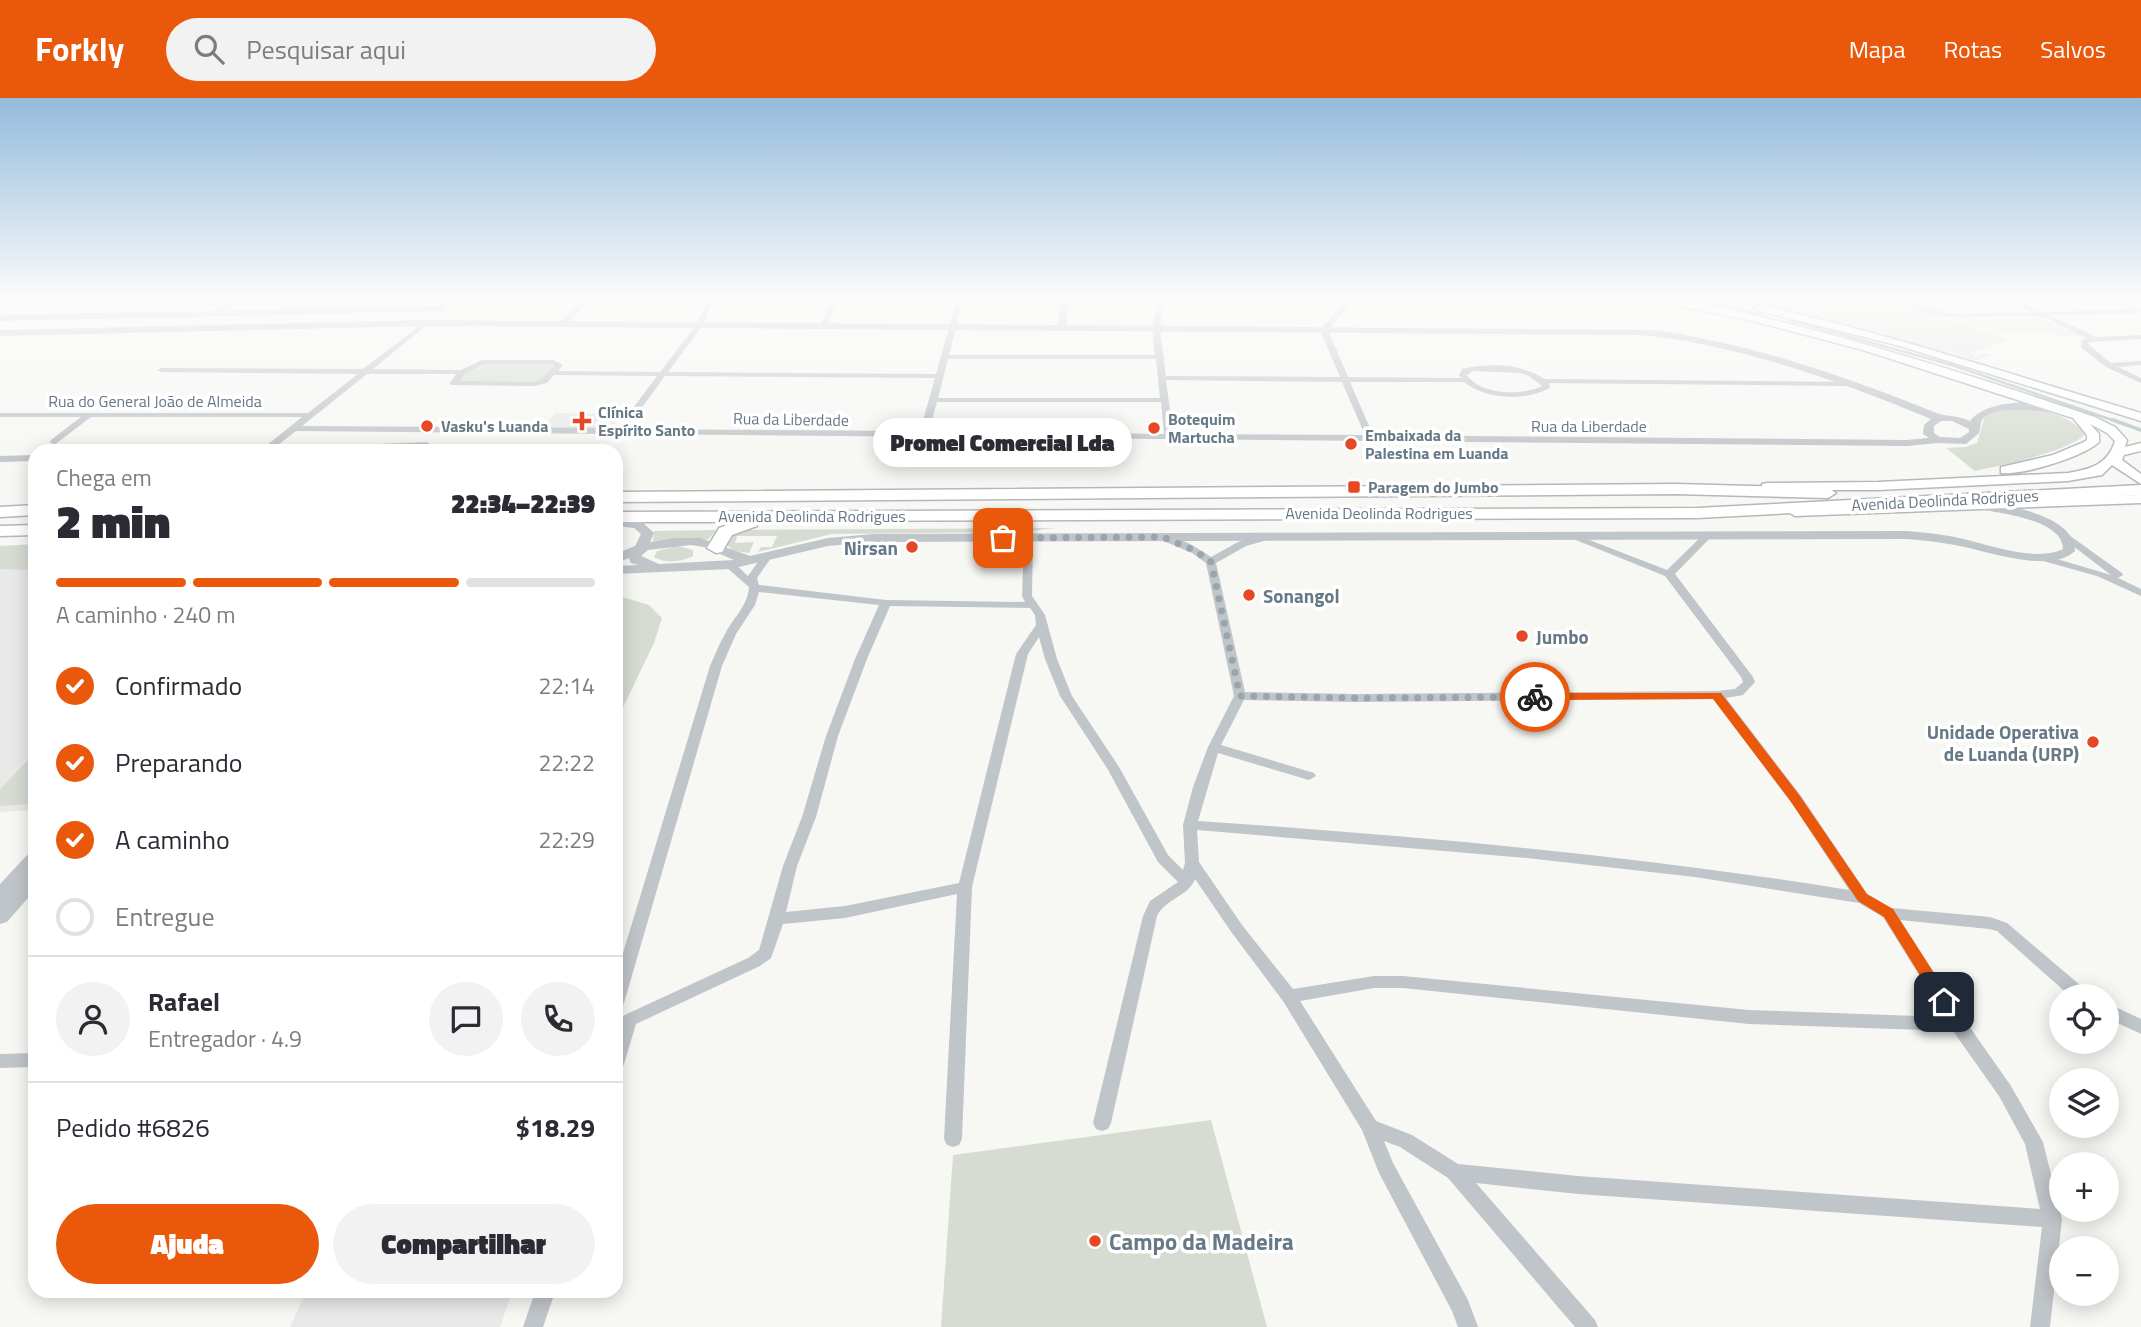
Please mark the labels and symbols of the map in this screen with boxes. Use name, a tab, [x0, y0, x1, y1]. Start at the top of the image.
street label: Rua do General João de Almeida	[48, 389, 262, 413]
place label: Clínica Espírito Santo	[598, 400, 695, 442]
street label: Rua da Liberdade	[733, 406, 849, 432]
place label: Botequim Martucha	[1168, 407, 1235, 449]
marker: Clínica Espírito Santo	[572, 411, 592, 431]
place label: Vasku's Luanda	[441, 414, 548, 438]
street label: Rua da Liberdade	[1531, 414, 1647, 438]
marker: Vasku's Luanda	[419, 418, 435, 434]
callout: Promel Comercial Lda	[874, 419, 1132, 468]
marker: Botequim Martucha	[1146, 420, 1162, 436]
place label: Embaixada da Palestina em Luanda	[1365, 423, 1509, 465]
marker: Embaixada da Palestina em Luanda	[1343, 436, 1359, 452]
place label: Paragem do Jumbo	[1368, 475, 1498, 499]
marker: Paragem do Jumbo	[1346, 479, 1362, 495]
street label: Avenida Deolinda Rodrigues	[1851, 483, 2039, 517]
street label: Avenida Deolinda Rodrigues	[1285, 501, 1473, 525]
street label: Avenida Deolinda Rodrigues	[718, 504, 906, 528]
pin	[973, 508, 1033, 568]
place label: Nirsan	[844, 533, 898, 562]
marker: Nirsan	[904, 539, 920, 555]
place label: Sonangol	[1263, 581, 1340, 610]
marker: Sonangol	[1241, 587, 1257, 603]
place label: Jumbo	[1536, 622, 1589, 651]
marker: Jumbo	[1514, 628, 1530, 644]
courier	[1500, 662, 1570, 732]
place label: Unidade Operativa de Luanda (URP)	[1927, 717, 2079, 768]
marker: Unidade Operativa de Luanda (URP)	[2085, 734, 2101, 750]
pin	[1914, 972, 1974, 1032]
place label: Campo da Madeira	[1109, 1224, 1294, 1259]
marker: Campo da Madeira	[1087, 1233, 1103, 1249]

